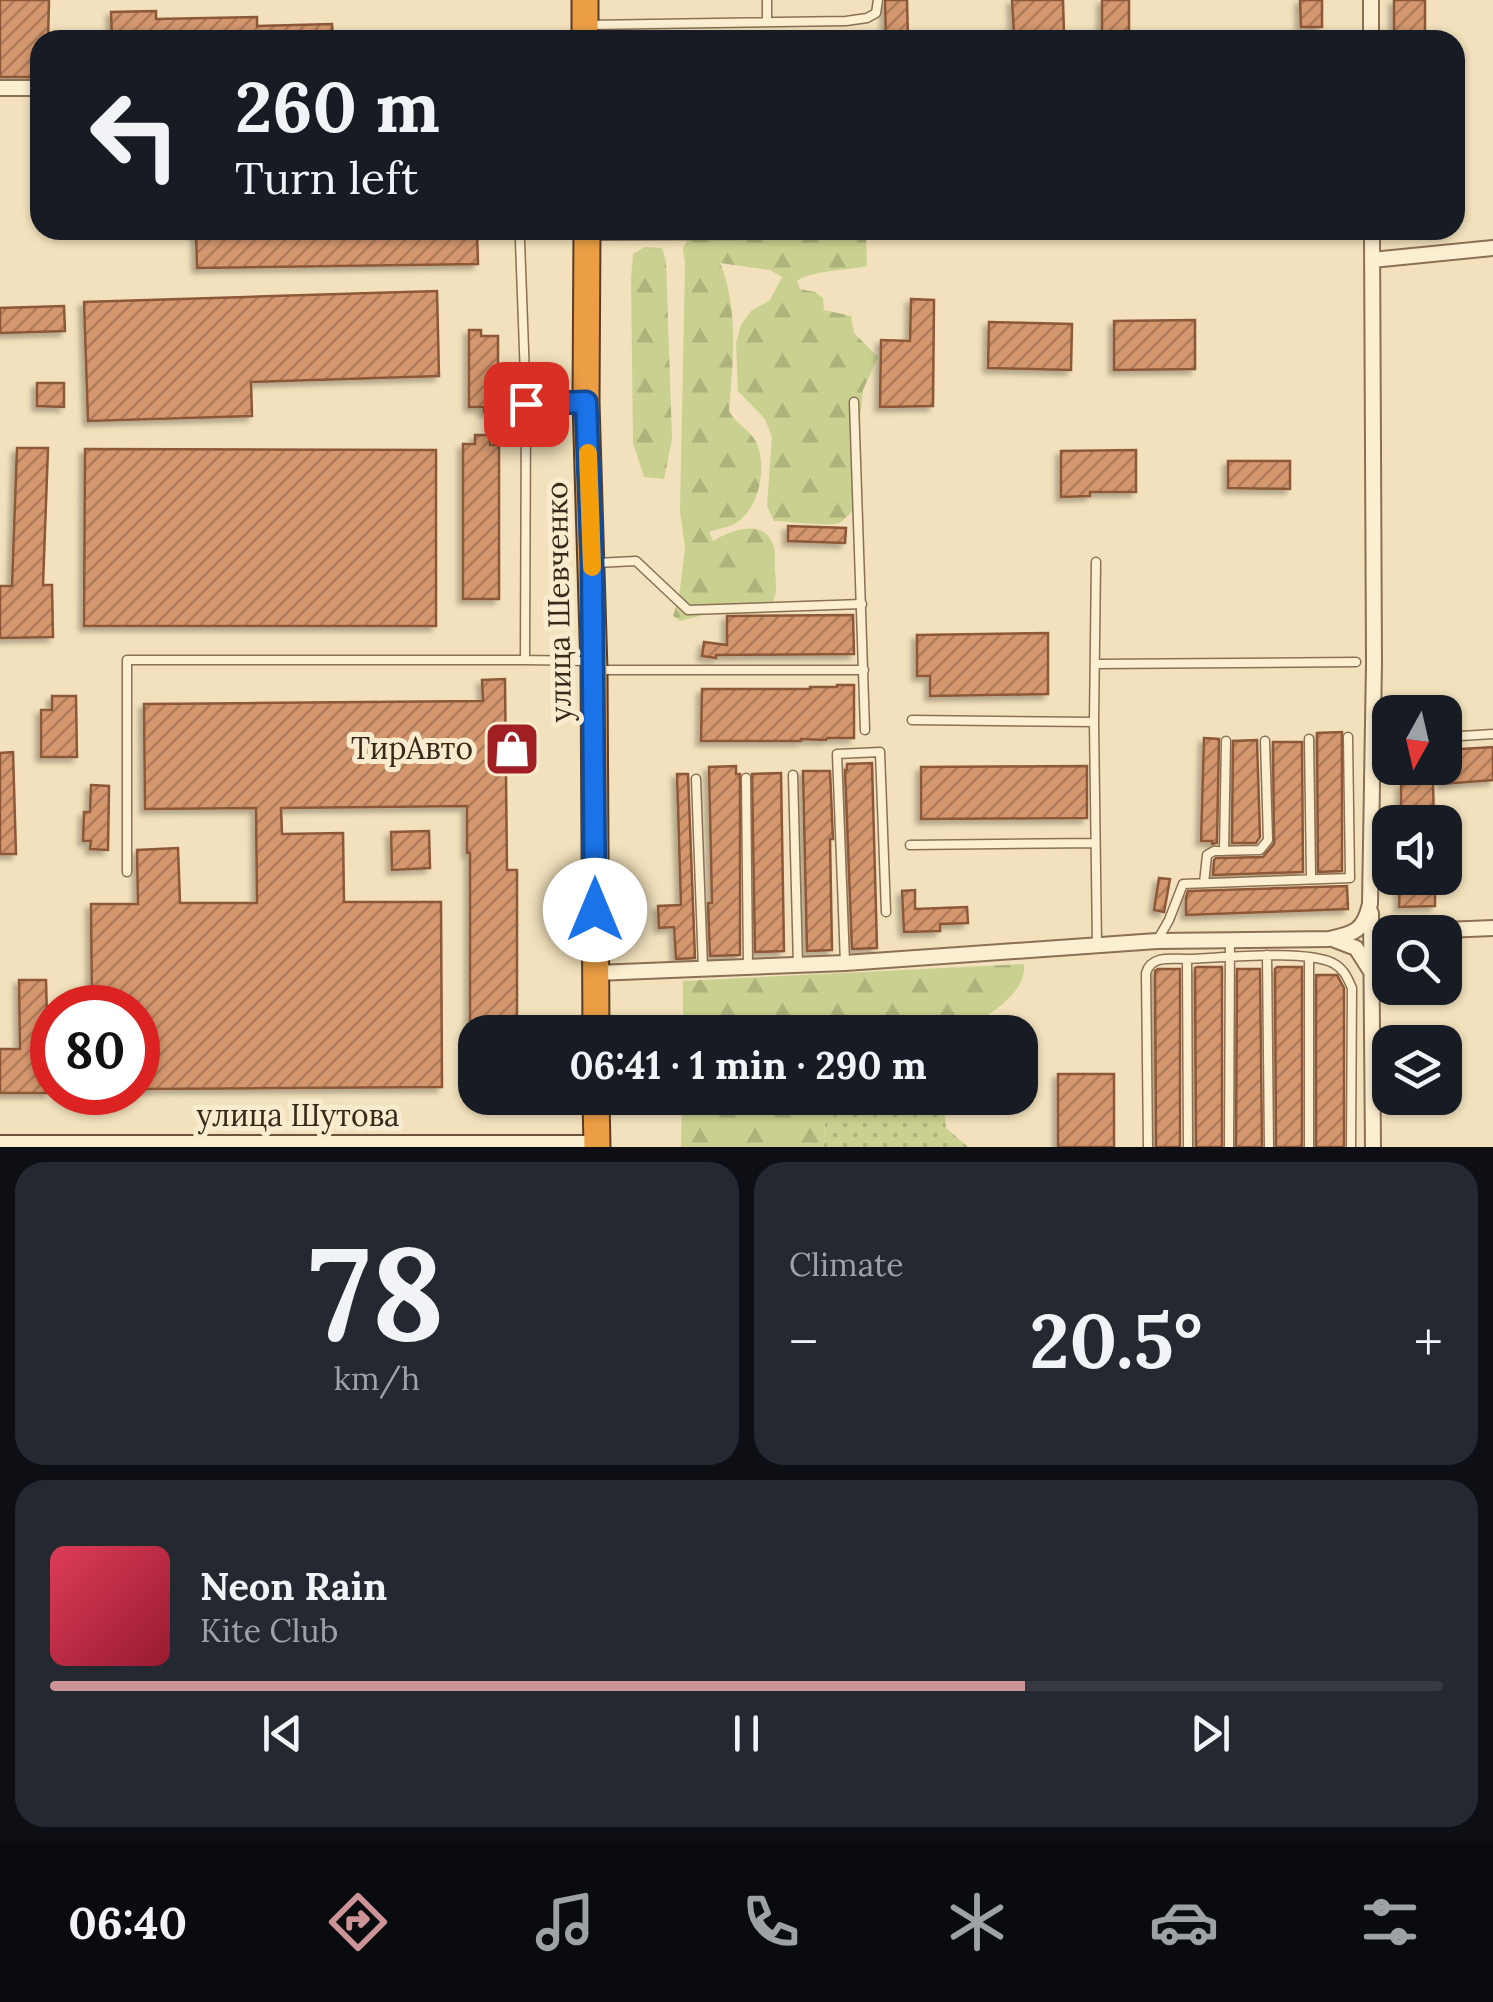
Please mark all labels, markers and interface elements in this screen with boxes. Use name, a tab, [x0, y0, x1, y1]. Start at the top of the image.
text: 260 m	[235, 62, 440, 151]
icon: left	[70, 70, 200, 200]
text: Turn left	[235, 149, 418, 206]
pin	[484, 362, 569, 447]
icon: arrive	[499, 377, 554, 432]
street label: улица Шевченко	[537, 481, 580, 723]
north arrow	[1372, 695, 1462, 785]
map controls	[1372, 695, 1462, 1115]
shop icon: ТирАвто	[482, 719, 542, 779]
place label: ТирАвто	[351, 729, 473, 767]
button: sound	[1372, 805, 1462, 895]
position arrow	[543, 858, 647, 962]
button: search	[1372, 915, 1462, 1005]
speed limit sign: 80	[30, 985, 160, 1115]
button: layers	[1372, 1025, 1462, 1115]
text: 06:41 · 1 min · 290 m	[569, 1041, 927, 1089]
street label: улица Шутова	[196, 1096, 400, 1135]
text: 78	[309, 1209, 445, 1376]
text: Climate	[789, 1244, 904, 1285]
text: 20.5°	[1029, 1293, 1203, 1389]
text: −	[789, 1307, 818, 1377]
text: +	[1414, 1307, 1443, 1377]
text: km/h	[334, 1358, 420, 1399]
text: Neon Rain	[200, 1562, 387, 1610]
text: Kite Club	[200, 1610, 338, 1651]
icon: previous	[255, 1706, 310, 1761]
icon: pause	[719, 1706, 774, 1761]
icon: next	[1183, 1706, 1238, 1761]
icon: directions	[323, 1887, 393, 1957]
icon: music	[530, 1887, 600, 1957]
icon: phone	[736, 1887, 806, 1957]
icon: climate	[942, 1887, 1012, 1957]
icon: car	[1149, 1887, 1219, 1957]
icon: filters	[1355, 1887, 1425, 1957]
text: 06:40	[68, 1894, 187, 1951]

